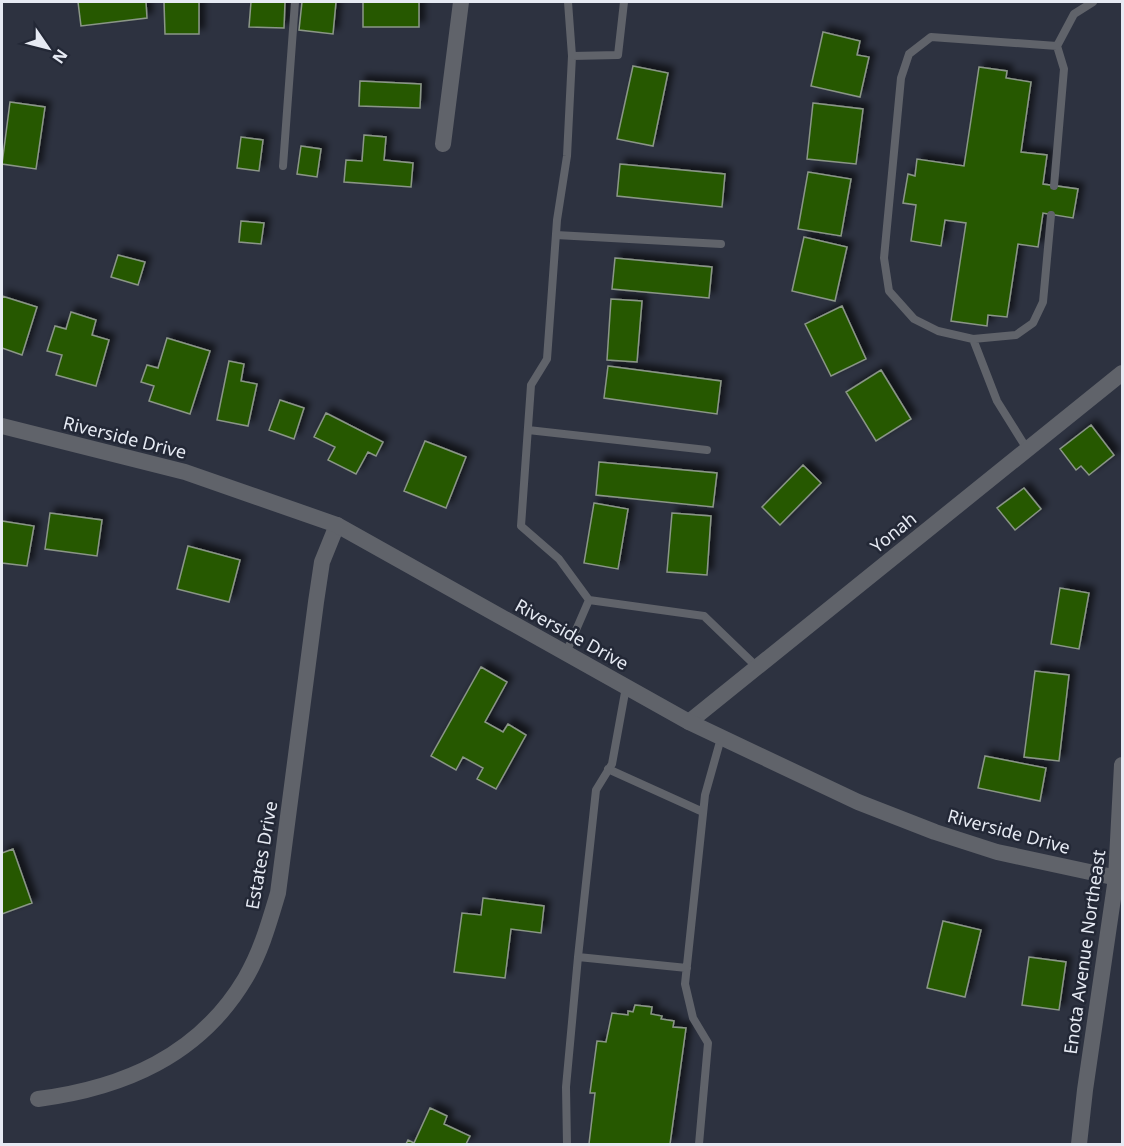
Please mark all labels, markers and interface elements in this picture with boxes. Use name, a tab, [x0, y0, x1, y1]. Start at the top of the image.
north arrow	[18, 18, 78, 78]
text: N	[48, 45, 73, 68]
street label: Riverside Drive	[61, 410, 189, 464]
street label: Yonah	[865, 506, 921, 558]
street label: Riverside Drive	[511, 593, 633, 675]
street label: Estates Drive	[240, 799, 282, 911]
street label: Riverside Drive	[945, 803, 1073, 859]
street label: Enota Avenue Northeast	[1058, 848, 1110, 1056]

